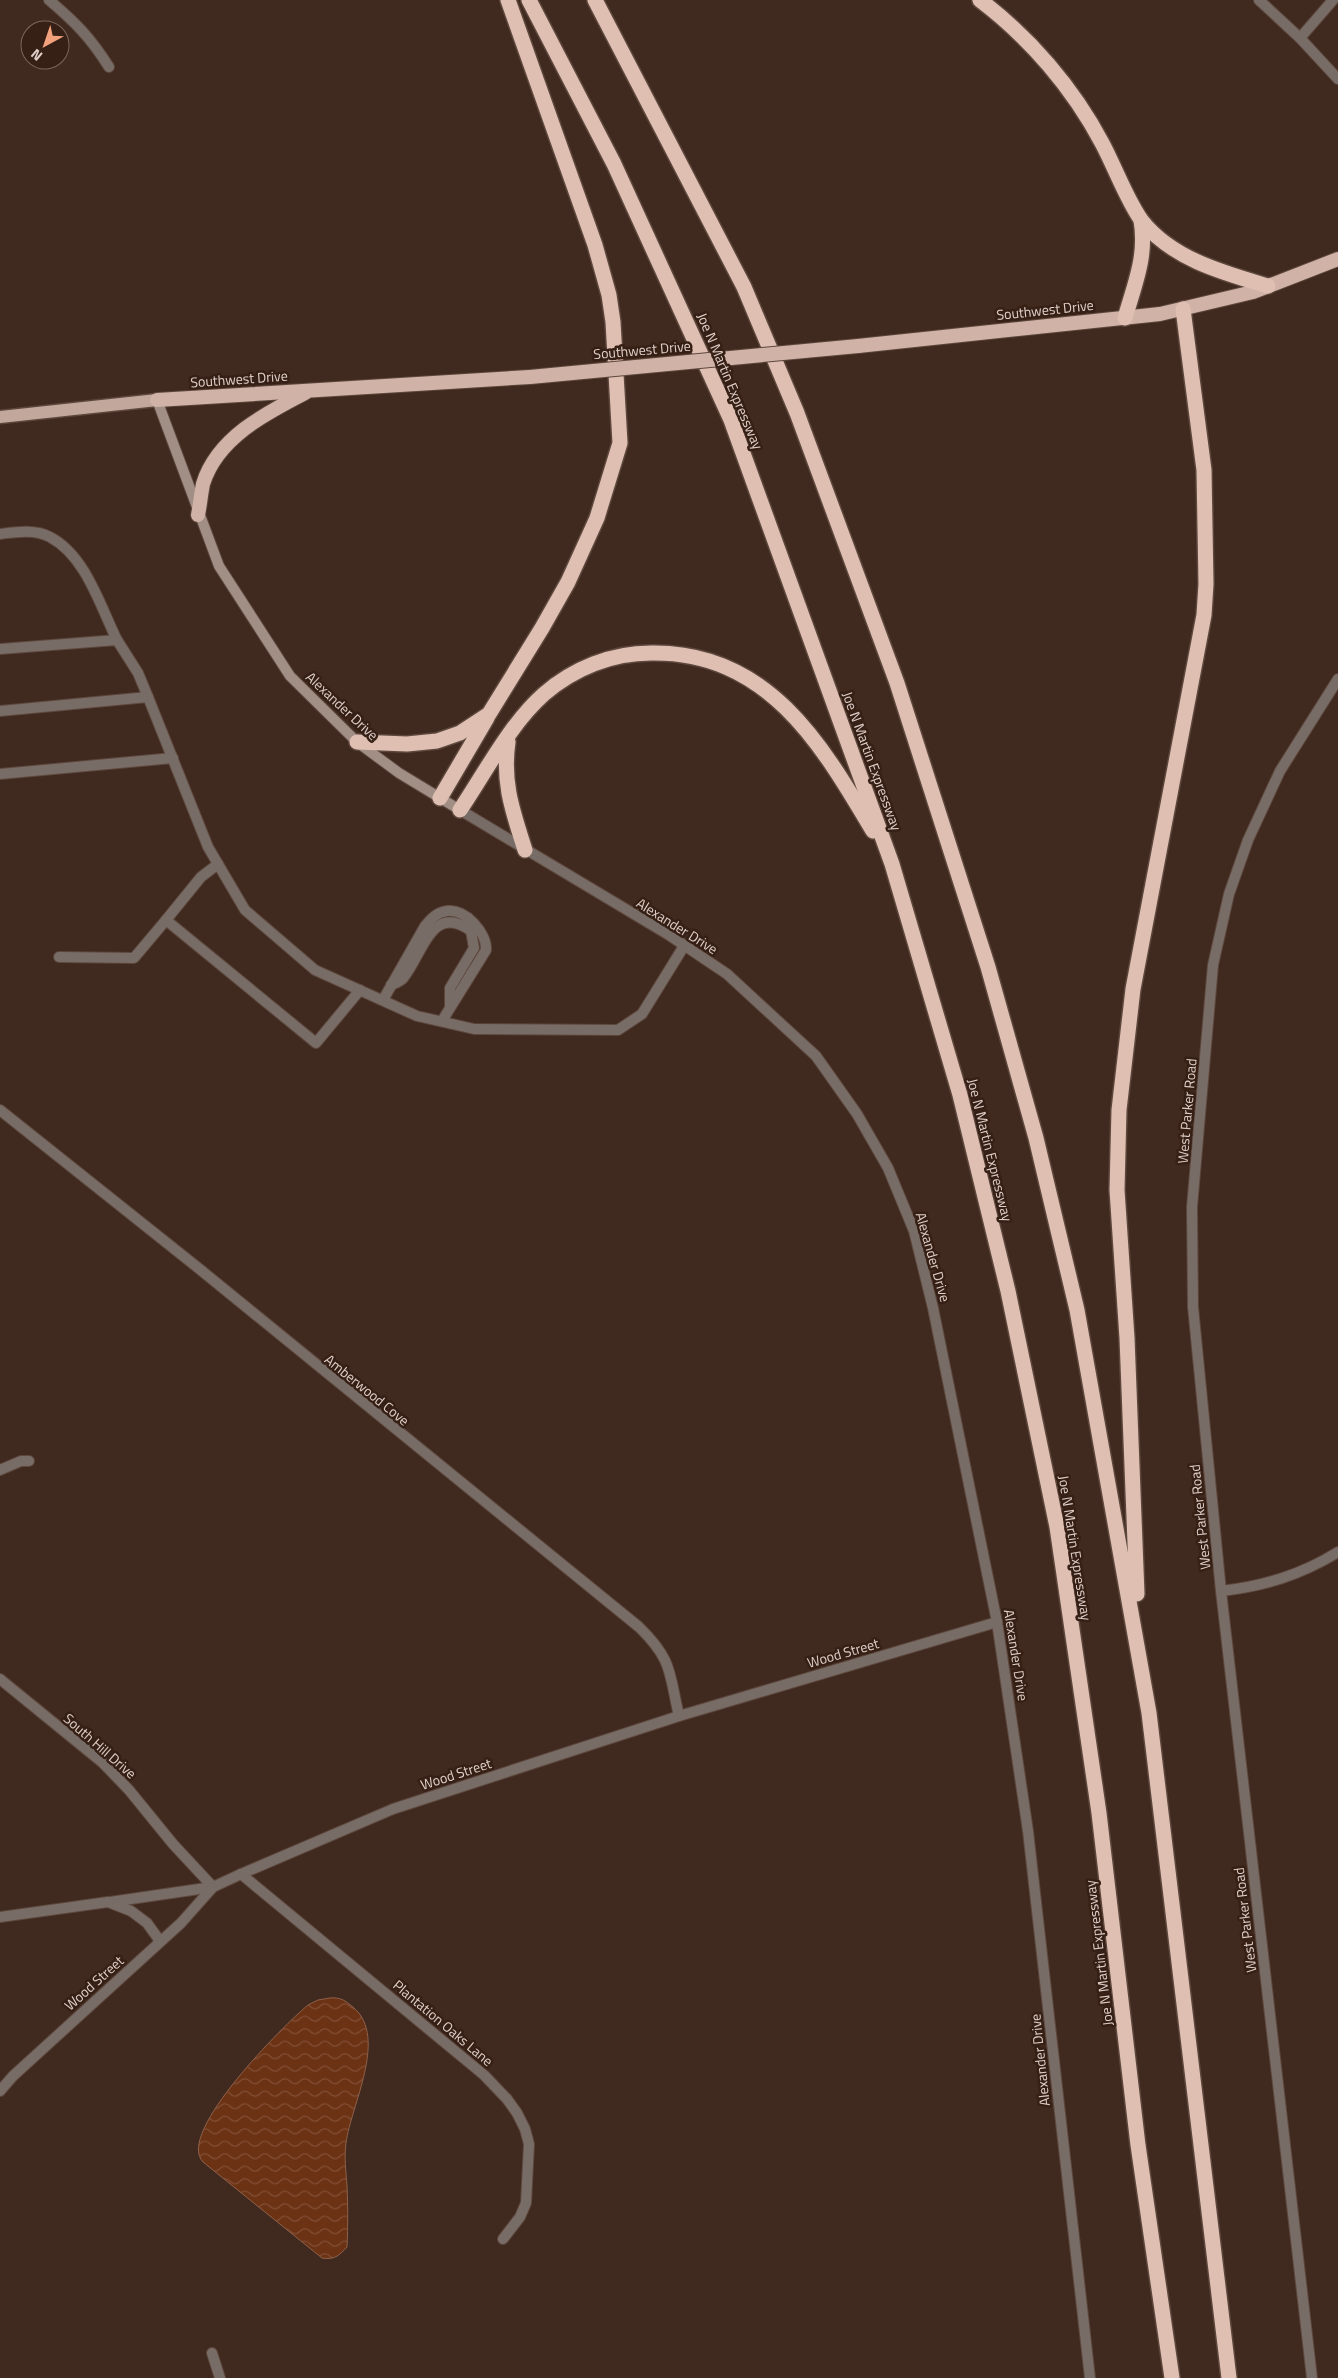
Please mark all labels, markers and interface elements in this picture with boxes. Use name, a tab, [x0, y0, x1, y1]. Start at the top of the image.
north arrow	[20, 20, 70, 70]
text: N	[26, 44, 47, 67]
street label: Southwest Drive	[995, 294, 1095, 325]
street label: Joe N Martin Expressway	[692, 309, 769, 453]
street label: Southwest Drive	[592, 335, 691, 364]
street label: Southwest Drive	[190, 365, 288, 392]
street label: Alexander Drive	[301, 666, 383, 745]
street label: Joe N Martin Expressway	[838, 688, 908, 834]
street label: Alexander Drive	[633, 892, 722, 959]
street label: West Parker Road	[1171, 1057, 1202, 1164]
street label: Joe N Martin Expressway	[963, 1076, 1018, 1224]
street label: Alexander Drive	[911, 1210, 956, 1304]
street label: Amberwood Cove	[320, 1349, 414, 1430]
street label: West Parker Road	[1184, 1463, 1215, 1571]
street label: Joe N Martin Expressway	[1054, 1474, 1097, 1622]
street label: Alexander Drive	[999, 1608, 1034, 1702]
street label: Wood Street	[805, 1632, 881, 1673]
street label: South Hill Drive	[59, 1708, 141, 1783]
street label: Wood Street	[418, 1752, 494, 1795]
street label: West Parker Road	[1228, 1866, 1261, 1974]
street label: Joe N Martin Expressway	[1079, 1879, 1118, 2027]
street label: Wood Street	[59, 1950, 128, 2015]
street label: Plantation Oaks Lane	[389, 1974, 498, 2071]
street label: Alexander Drive	[1024, 2013, 1055, 2107]

